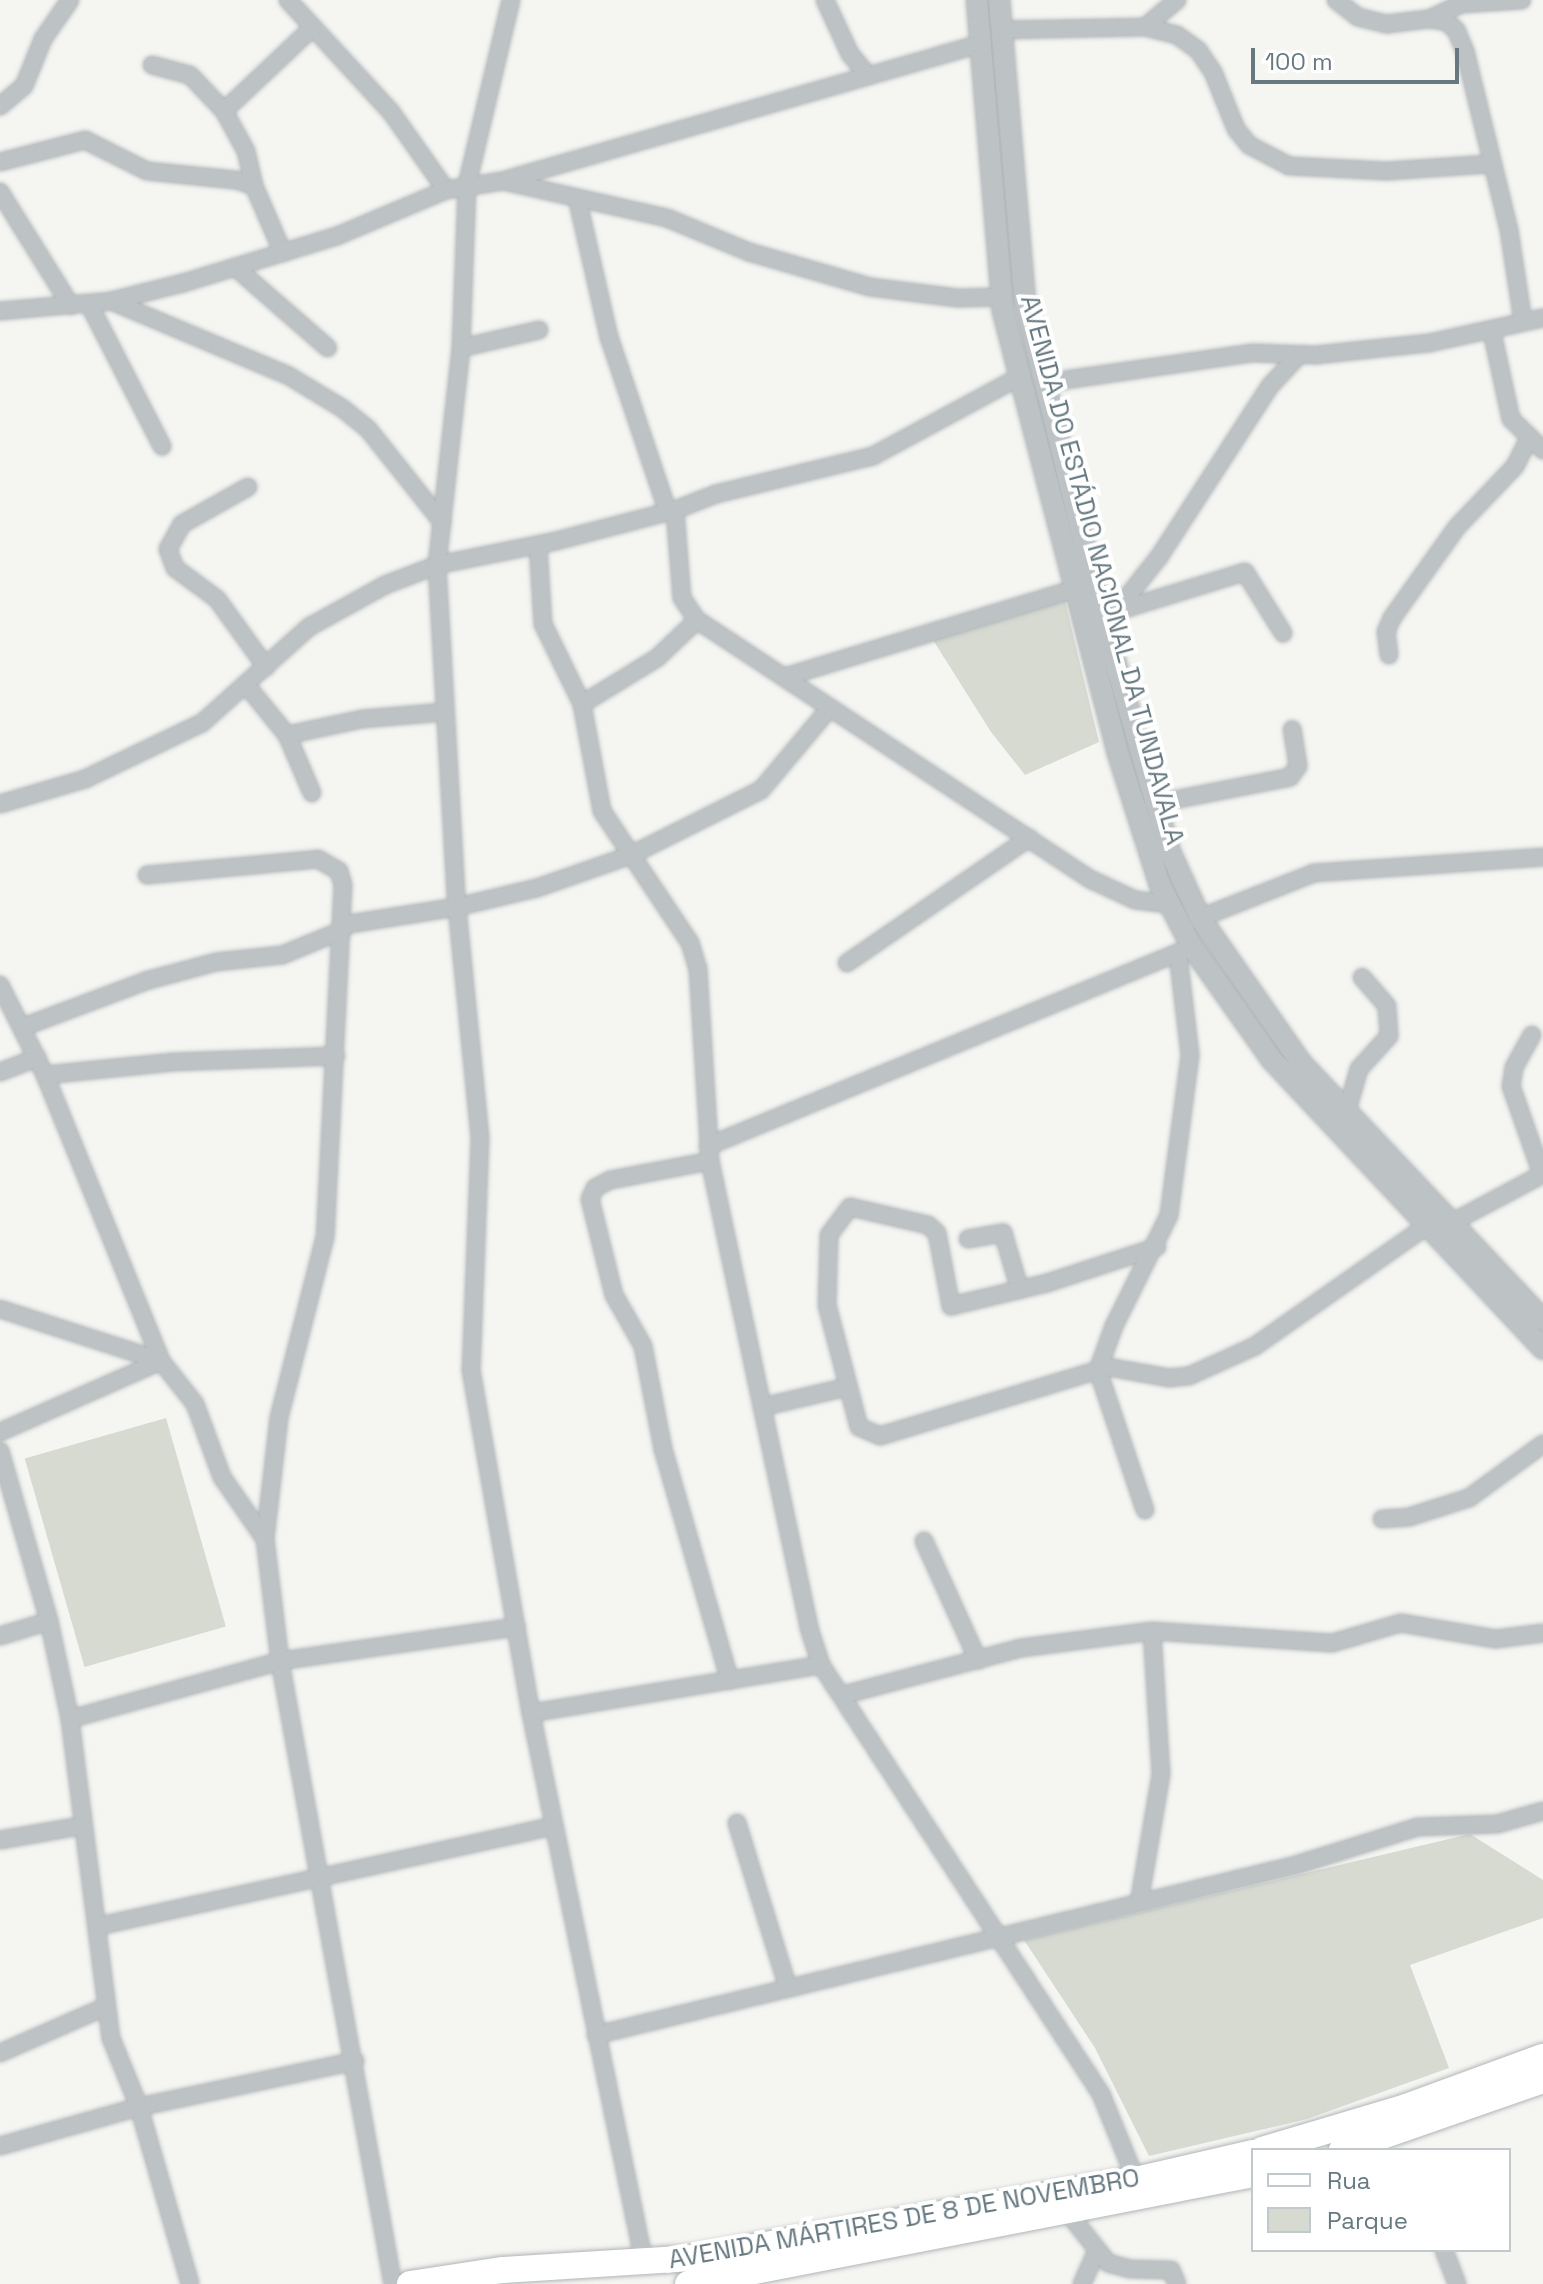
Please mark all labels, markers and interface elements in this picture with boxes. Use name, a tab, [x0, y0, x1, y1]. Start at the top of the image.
scale bar	[1255, 32, 1463, 82]
text: 100 m	[1265, 46, 1333, 77]
street label: AVENIDA DO ESTÁDIO NACIONAL DA TUNDAVALA	[1013, 291, 1191, 849]
legend	[1251, 2148, 1511, 2252]
street label: AVENIDA MÁRTIRES DE 8 DE NOVEMBRO	[666, 2162, 1142, 2276]
text: Rua	[1327, 2165, 1371, 2196]
text: Parque	[1327, 2205, 1408, 2236]

